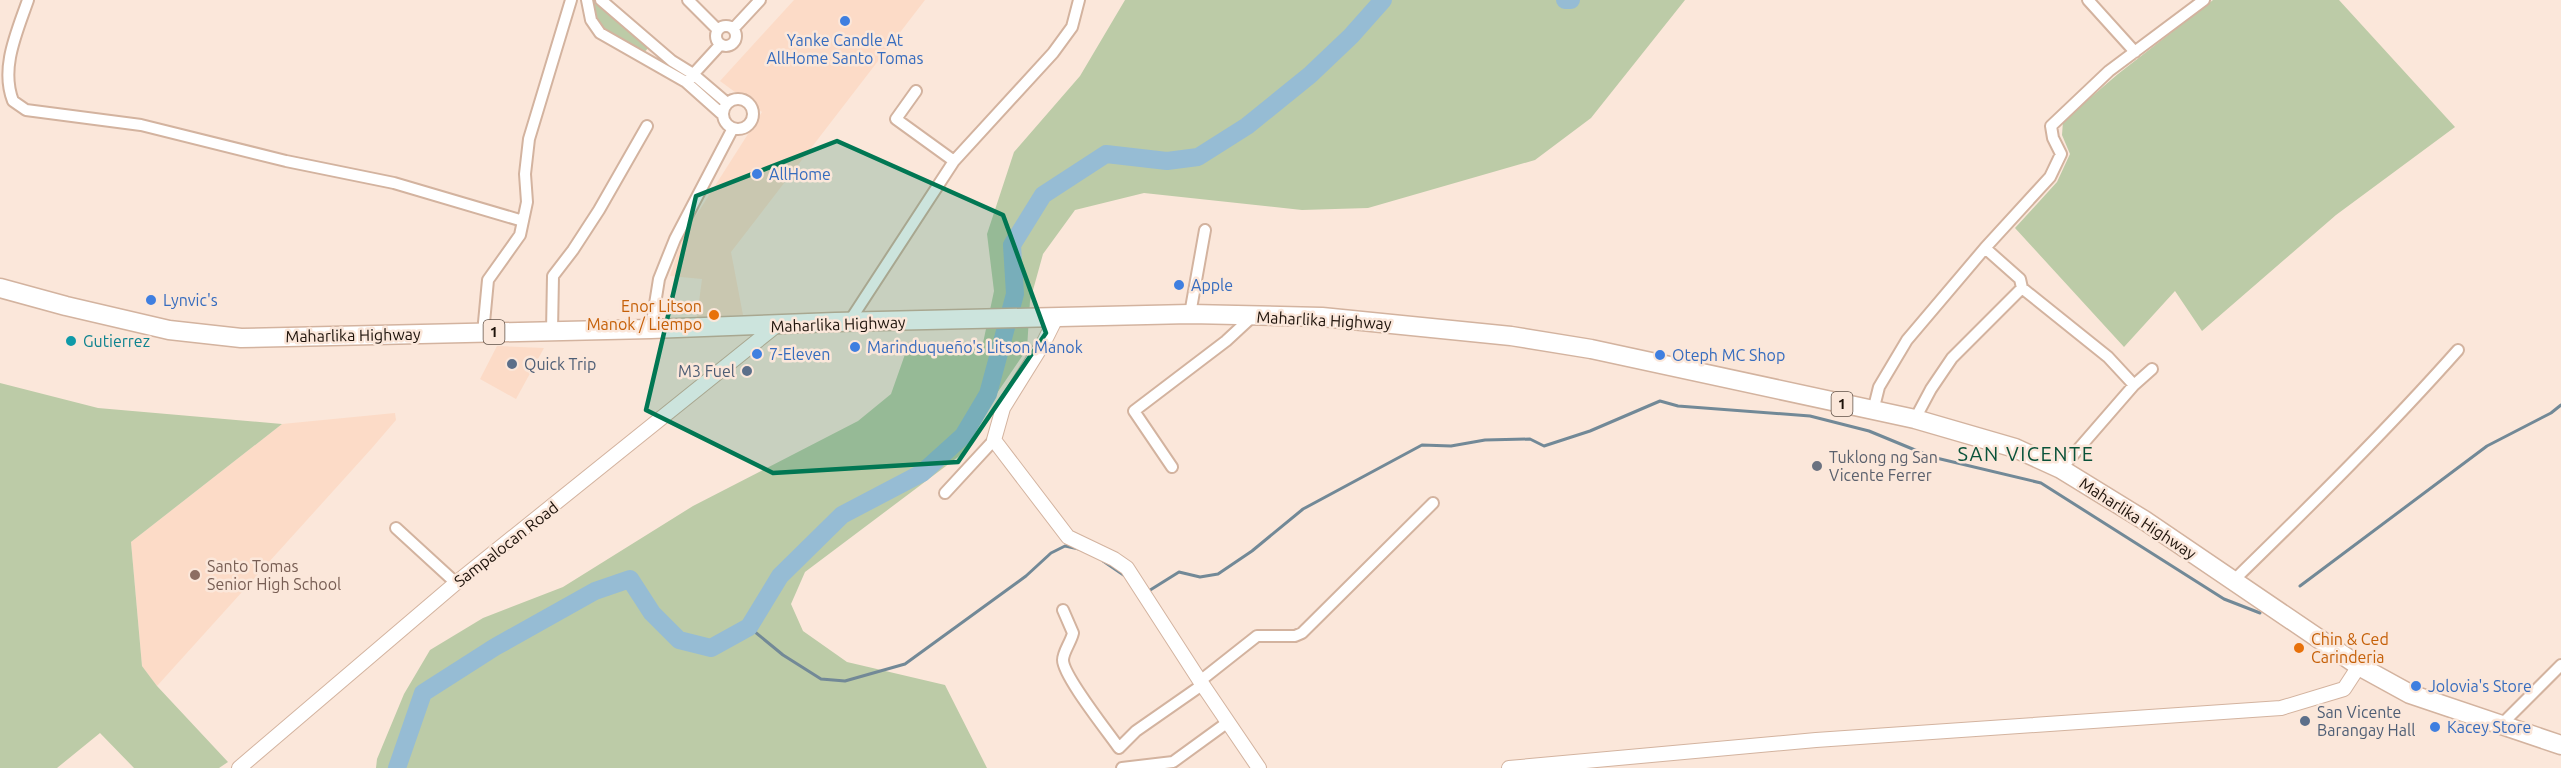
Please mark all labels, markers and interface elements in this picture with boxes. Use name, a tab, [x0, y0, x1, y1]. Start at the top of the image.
marker: Yanke Candle At AllHome Santo Tomas	[838, 14, 852, 28]
place label: Yanke Candle At AllHome Santo Tomas	[766, 31, 924, 67]
place label: AllHome	[769, 165, 831, 183]
marker: AllHome	[750, 167, 764, 181]
place label: Apple	[1191, 276, 1233, 294]
marker: Apple	[1172, 278, 1186, 292]
place label: Lynvic's	[163, 291, 218, 309]
marker: Lynvic's	[144, 293, 158, 307]
place label: Enor Litson Manok / Liempo	[587, 297, 702, 333]
street label: Maharlika Highway	[1256, 307, 1392, 333]
marker: Enor Litson Manok / Liempo	[707, 308, 721, 322]
street label: Maharlika Highway	[770, 313, 906, 335]
road number: 1	[484, 320, 504, 344]
street label: Maharlika Highway	[285, 325, 421, 345]
place label: Gutierrez	[83, 332, 150, 350]
marker: Gutierrez	[64, 334, 78, 348]
place label: Marinduqueño's Litson Manok	[867, 338, 1083, 356]
marker: Marinduqueño's Litson Manok	[848, 340, 862, 354]
place label: 7-Eleven	[769, 345, 830, 363]
place label: Oteph MC Shop	[1672, 346, 1785, 364]
marker: 7-Eleven	[750, 347, 764, 361]
marker: Oteph MC Shop	[1653, 348, 1667, 362]
place label: Quick Trip	[524, 355, 596, 373]
marker: Quick Trip	[505, 357, 519, 371]
place label: M3 Fuel	[678, 362, 735, 380]
marker: M3 Fuel	[740, 364, 754, 378]
road number: 1	[1832, 392, 1852, 416]
district label: SAN VICENTE	[1958, 442, 2094, 465]
place label: Tuklong ng San Vicente Ferrer	[1829, 448, 1938, 484]
marker: Tuklong ng San Vicente Ferrer	[1810, 459, 1824, 473]
street label: Maharlika Highway	[2076, 474, 2200, 563]
street label: Sampalocan Road	[450, 498, 562, 590]
place label: Santo Tomas Senior High School	[207, 557, 341, 593]
marker: Santo Tomas Senior High School	[188, 568, 202, 582]
place label: Chin & Ced Carinderia	[2311, 630, 2389, 666]
marker: Chin & Ced Carinderia	[2292, 641, 2306, 655]
place label: Jolovia's Store	[2428, 677, 2532, 695]
marker: Jolovia's Store	[2409, 679, 2423, 693]
place label: San Vicente Barangay Hall	[2317, 703, 2415, 739]
marker: San Vicente Barangay Hall	[2298, 714, 2312, 728]
place label: Kacey Store	[2447, 718, 2531, 736]
marker: Kacey Store	[2428, 720, 2442, 734]

